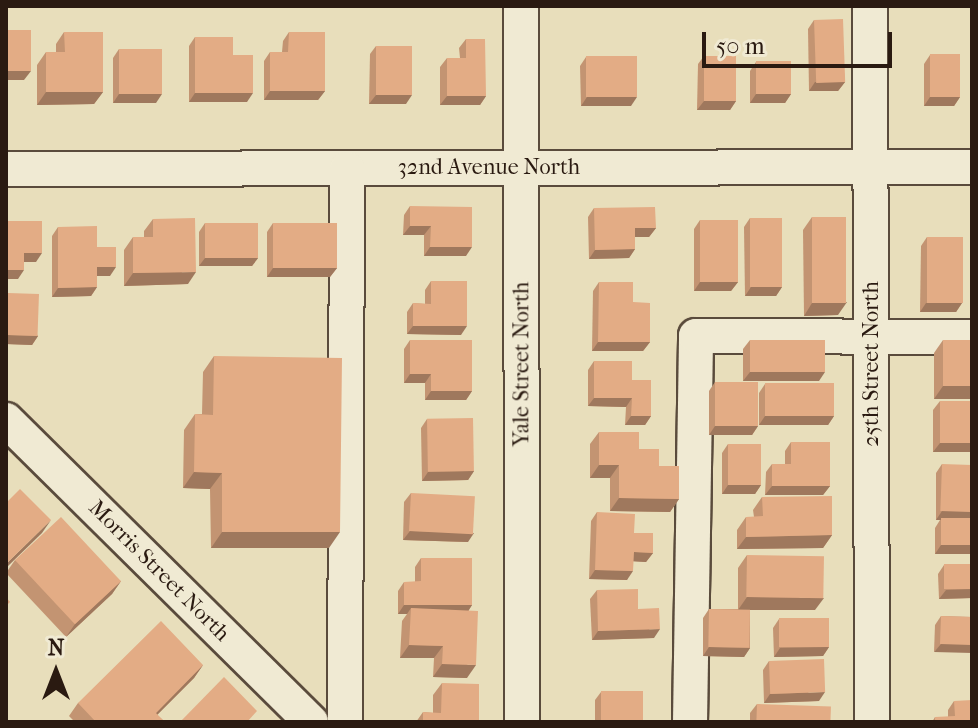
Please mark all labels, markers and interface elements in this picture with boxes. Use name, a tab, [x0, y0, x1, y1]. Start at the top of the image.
scale bar	[706, 16, 896, 66]
text: 50 m	[716, 32, 765, 60]
street label: 32nd Avenue North	[398, 155, 580, 181]
street label: 25th Street North	[859, 281, 885, 447]
street label: Yale Street North	[509, 282, 535, 446]
street label: Morris Street North	[83, 495, 235, 647]
north arrow	[16, 632, 96, 712]
text: N	[48, 635, 64, 661]

